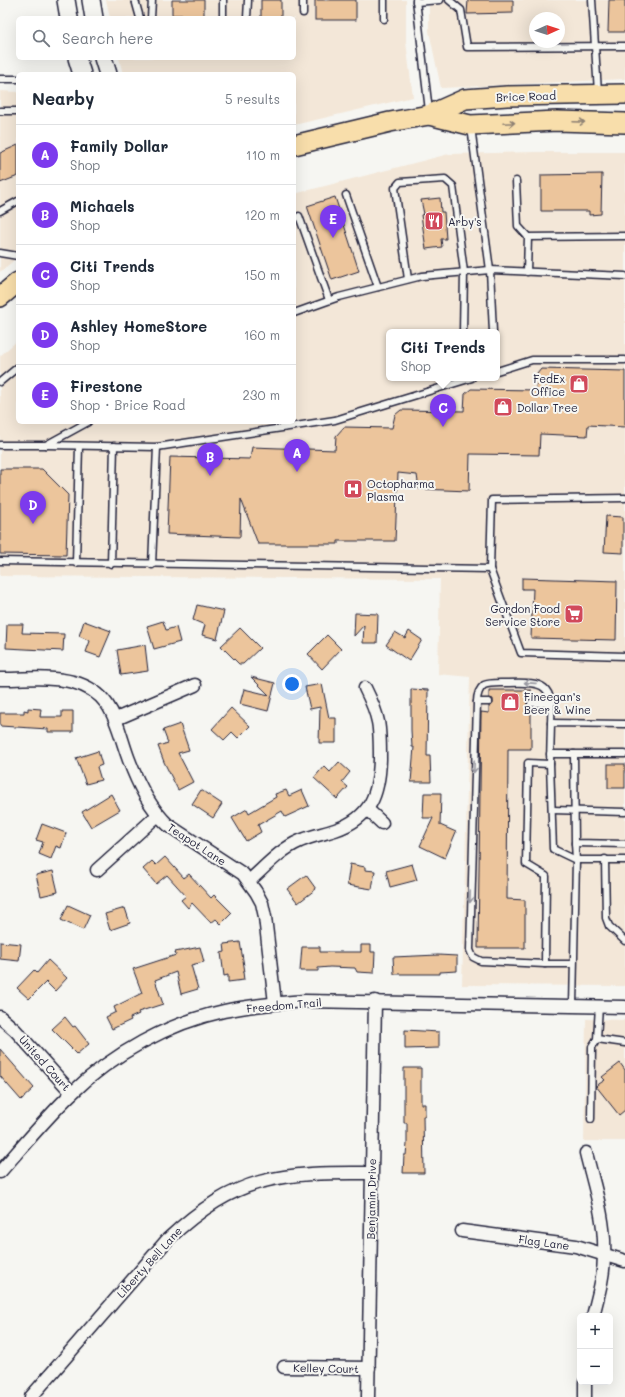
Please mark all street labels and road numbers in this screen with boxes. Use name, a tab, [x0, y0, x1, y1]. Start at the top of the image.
street label: Brice Road	[496, 87, 556, 105]
street label: Teapot Lane	[165, 819, 229, 869]
street label: Freedom Trail	[246, 994, 322, 1016]
street label: United Court	[16, 1032, 74, 1094]
street label: Benjamin Drive	[363, 1158, 379, 1240]
street label: Liberty Bell Lane	[113, 1223, 185, 1301]
street label: Flag Lane	[518, 1231, 571, 1253]
street label: Kelley Court	[293, 1360, 359, 1376]

